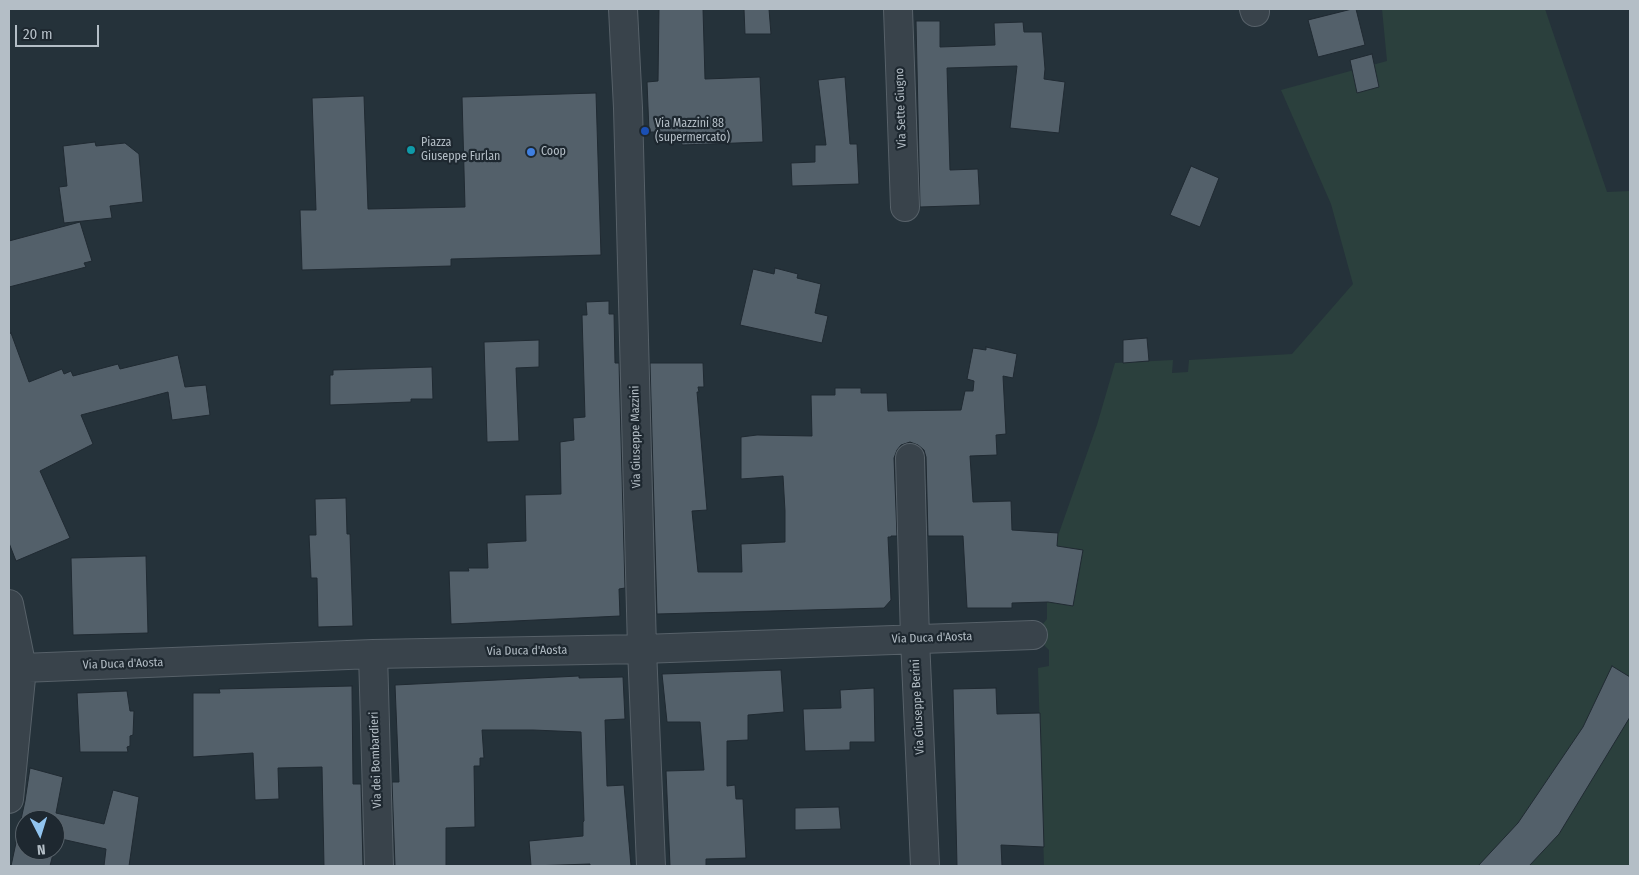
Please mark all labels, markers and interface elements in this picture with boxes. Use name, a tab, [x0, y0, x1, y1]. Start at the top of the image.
scale bar	[18, 15, 101, 47]
text: 20 m	[23, 25, 53, 43]
street label: Via Sette Giugno	[892, 67, 910, 149]
place label: Via Mazzini 88 (supermercato)	[655, 117, 730, 145]
marker: Via Mazzini 88 (supermercato)	[639, 125, 651, 137]
place label: Piazza Giuseppe Furlan	[421, 136, 500, 164]
marker: Piazza Giuseppe Furlan	[405, 144, 417, 156]
place label: Coop	[541, 145, 566, 159]
marker: Coop	[525, 146, 537, 158]
street label: Via Giuseppe Mazzini	[628, 385, 644, 489]
street label: Via Duca d'Aosta	[891, 629, 973, 647]
street label: Via Duca d'Aosta	[487, 643, 567, 659]
street label: Via Duca d'Aosta	[82, 655, 164, 673]
street label: Via Giuseppe Berini	[908, 659, 928, 755]
street label: Via dei Bombardieri	[367, 711, 385, 809]
north arrow	[15, 810, 65, 860]
text: N	[36, 841, 46, 858]

